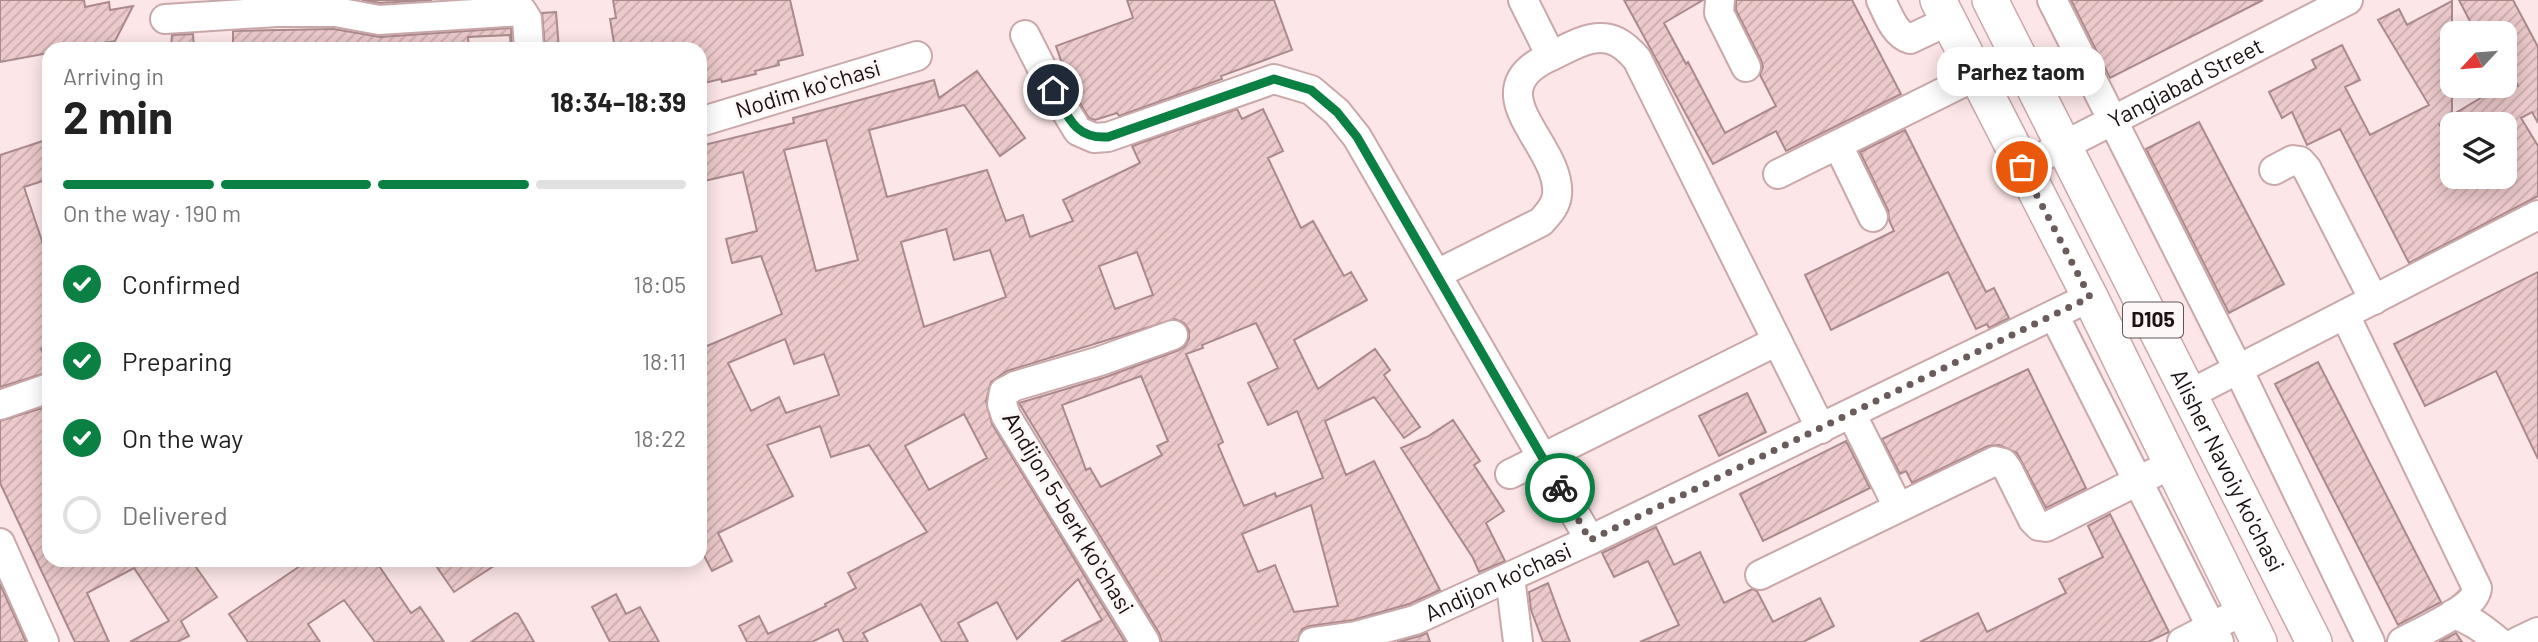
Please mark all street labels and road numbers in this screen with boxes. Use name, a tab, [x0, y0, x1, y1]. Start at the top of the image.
street label: Yangiabad Street	[2103, 31, 2268, 134]
street label: Nodim koʻchasi	[732, 53, 884, 123]
road number: D105	[2123, 302, 2183, 338]
street label: Alisher Navoiy ko'chasi	[2165, 364, 2291, 576]
street label: Аndijon 5-berk koʻchasi	[997, 406, 1140, 619]
street label: Andijon ko'chasi	[1420, 535, 1576, 627]

